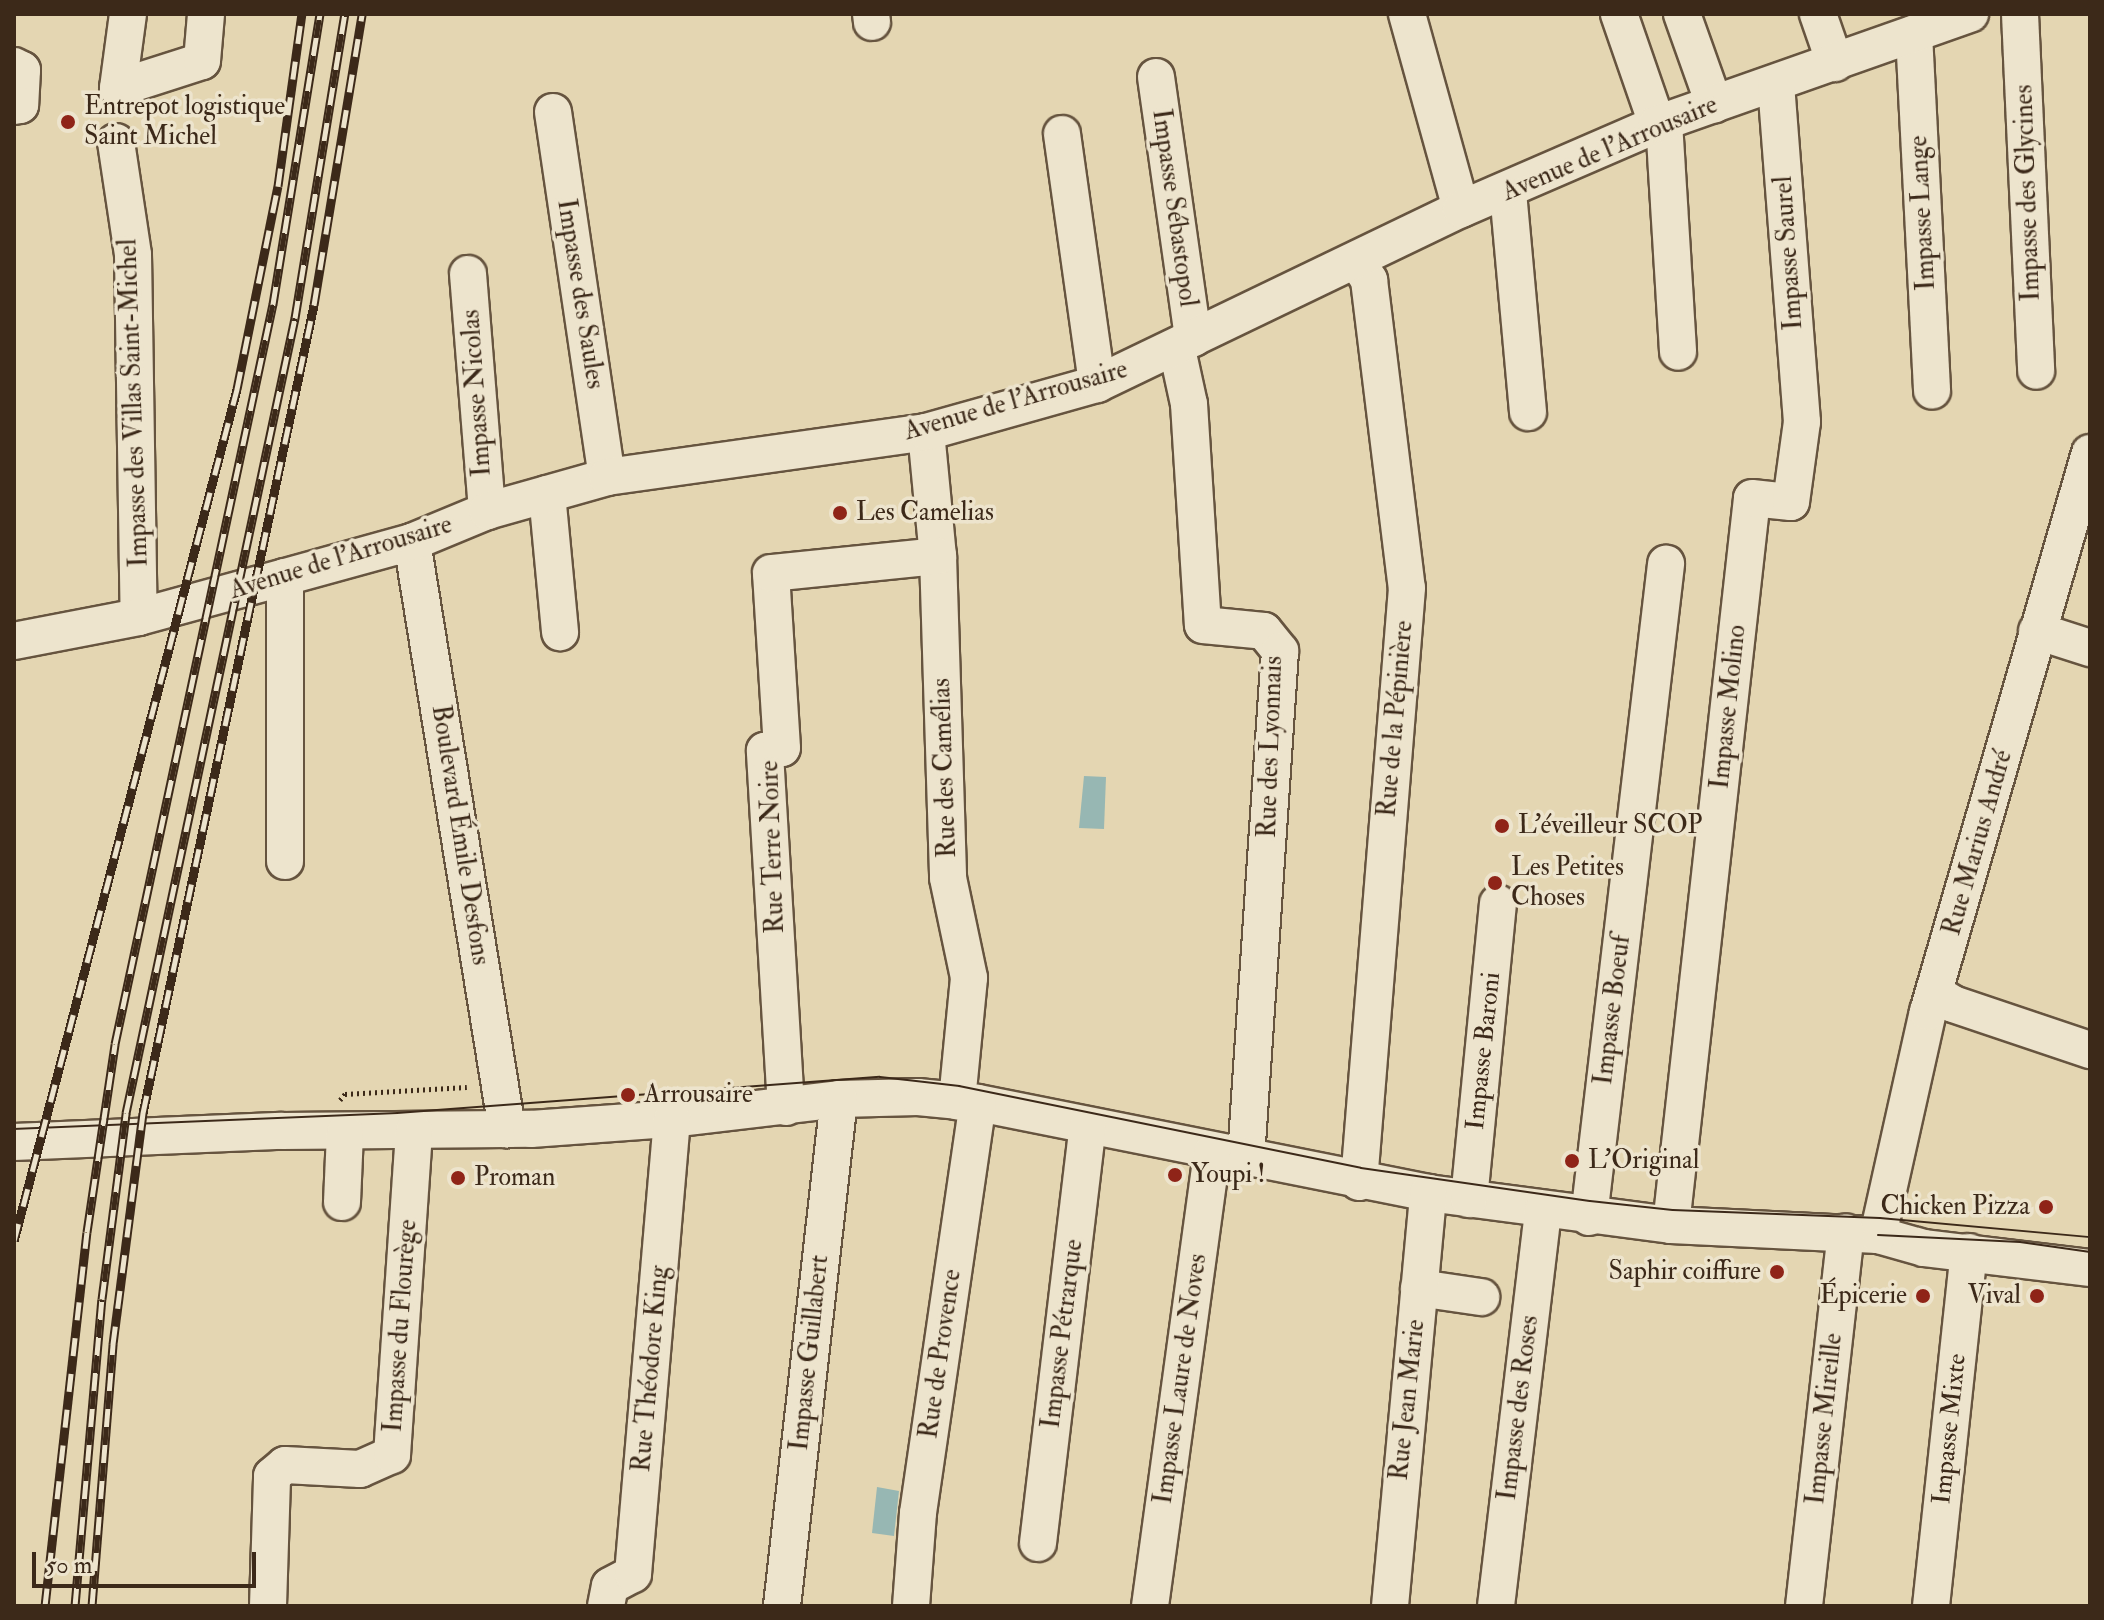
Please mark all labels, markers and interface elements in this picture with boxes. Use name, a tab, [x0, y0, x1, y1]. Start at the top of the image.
street label: Impasse des Glycines	[2009, 84, 2047, 302]
street label: Avenue de l'Arrousaire	[1498, 90, 1722, 208]
place label: Entrepot logistique Saint Michel	[84, 91, 285, 152]
street label: Impasse Sébastopol	[1145, 107, 1203, 309]
marker: Entrepot logistique Saint Michel	[59, 113, 77, 131]
street label: Impasse Lange	[1903, 135, 1943, 291]
street label: Impasse Saurel	[1768, 175, 1810, 331]
street label: Impasse des Saules	[550, 197, 610, 391]
street label: Impasse des Villas Saint-Michel	[113, 238, 155, 568]
street label: Impasse Nicolas	[456, 308, 498, 478]
street label: Avenue de l'Arrousaire	[901, 354, 1131, 448]
place label: Les Camelias	[856, 497, 994, 529]
marker: Les Camelias	[831, 504, 849, 522]
street label: Avenue de l'Arrousaire	[226, 509, 456, 607]
street label: Rue de la Pépinière	[1372, 620, 1420, 818]
street label: Impasse Molino	[1705, 623, 1753, 791]
street label: Rue des Lyonnais	[1252, 655, 1290, 839]
street label: Rue des Camélias	[926, 678, 964, 858]
street label: Boulevard Émile Desfons	[424, 703, 496, 967]
street label: Rue Marius André	[1937, 747, 2019, 939]
street label: Rue Terre Noire	[754, 760, 792, 934]
place label: L'éveilleur SCOP	[1518, 810, 1703, 842]
marker: L'éveilleur SCOP	[1493, 817, 1511, 835]
place label: Les Petites Choses	[1511, 852, 1624, 914]
marker: Les Petites Choses	[1486, 874, 1504, 892]
street label: Impasse Boeuf	[1588, 933, 1638, 1087]
street label: Impasse Baroni	[1460, 970, 1508, 1132]
place label: Arrousaire	[644, 1079, 753, 1111]
marker: Arrousaire	[619, 1086, 637, 1104]
place label: L'Original	[1588, 1145, 1699, 1177]
marker: L'Original	[1563, 1152, 1581, 1170]
place label: Youpi !	[1191, 1159, 1265, 1191]
place label: Proman	[474, 1162, 555, 1194]
marker: Youpi !	[1166, 1166, 1184, 1184]
marker: Proman	[449, 1169, 467, 1187]
place label: Chicken Pizza	[1880, 1191, 2030, 1223]
marker: Chicken Pizza	[2037, 1198, 2055, 1216]
street label: Impasse du Flourège	[378, 1219, 424, 1433]
street label: Impasse Pétrarque	[1036, 1238, 1090, 1430]
street label: Impasse Laure de Noves	[1148, 1252, 1214, 1506]
street label: Impasse Guillabert	[784, 1254, 836, 1452]
place label: Saphir coiffure	[1609, 1256, 1761, 1288]
marker: Saphir coiffure	[1768, 1263, 1786, 1281]
street label: Rue Théodore King	[626, 1265, 676, 1473]
street label: Rue de Provence	[914, 1267, 968, 1441]
place label: Épicerie	[1820, 1280, 1907, 1312]
place label: Vival	[1967, 1280, 2021, 1312]
marker: Épicerie	[1914, 1287, 1932, 1305]
marker: Vival	[2028, 1287, 2046, 1305]
street label: Impasse des Roses	[1492, 1314, 1546, 1502]
street label: Rue Jean Marie	[1384, 1318, 1432, 1482]
street label: Impasse Mireille	[1800, 1332, 1850, 1506]
street label: Impasse Mixte	[1927, 1352, 1973, 1506]
scale bar	[36, 1536, 260, 1586]
text: 50 m	[46, 1550, 92, 1581]

